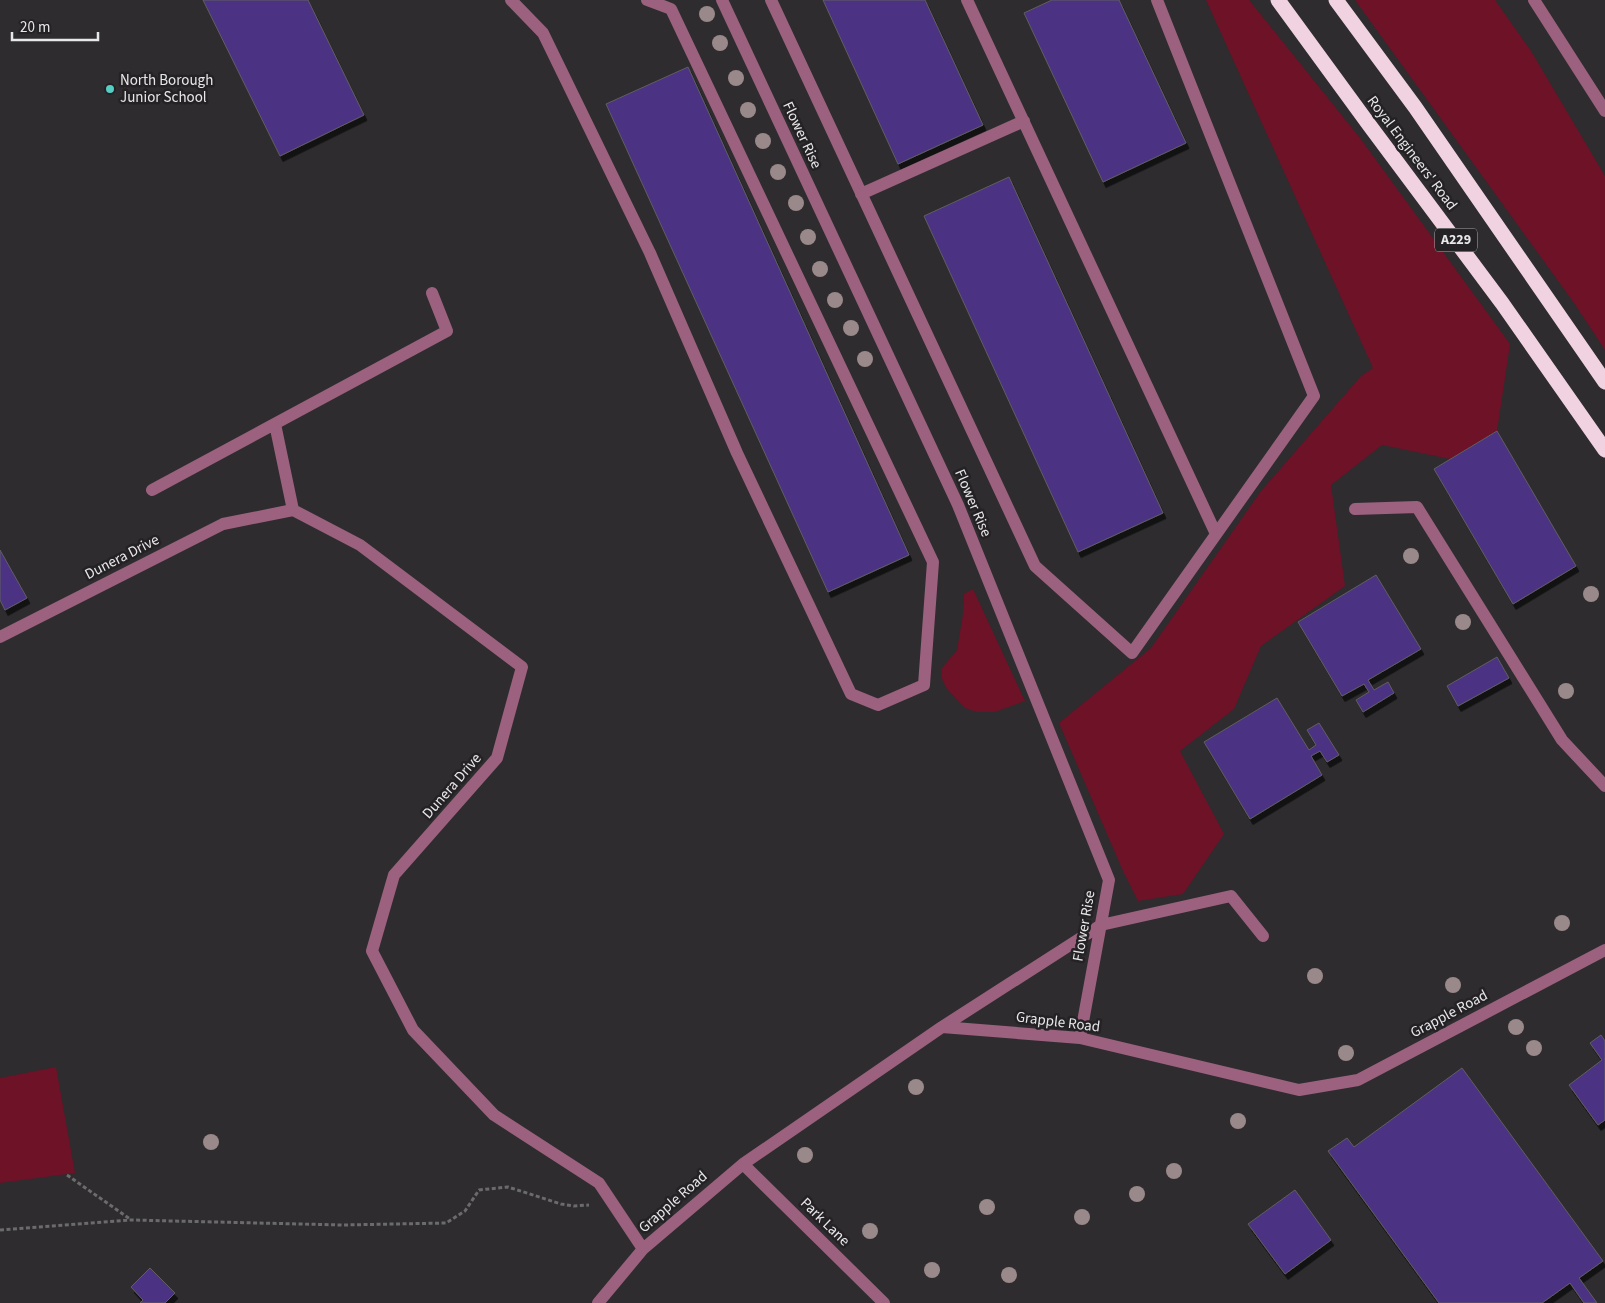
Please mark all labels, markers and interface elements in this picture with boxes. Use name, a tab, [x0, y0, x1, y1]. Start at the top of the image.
scale bar	[12, 10, 99, 42]
text: 20 m	[20, 17, 50, 38]
place label: North Borough Junior School	[120, 70, 213, 108]
marker: North Borough Junior School	[104, 83, 116, 95]
street label: Royal Engineers' Road	[1362, 91, 1462, 215]
street label: Flower Rise	[777, 98, 827, 172]
road number: A229	[1435, 228, 1477, 252]
street label: Flower Rise	[949, 466, 997, 540]
street label: Dunera Drive	[81, 529, 163, 585]
street label: Dunera Drive	[418, 749, 486, 823]
street label: Flower Rise	[1067, 889, 1101, 963]
street label: Grapple Road	[1407, 985, 1491, 1043]
street label: Grapple Road	[1015, 1006, 1101, 1038]
street label: Grapple Road	[634, 1166, 712, 1238]
street label: Park Lane	[796, 1193, 854, 1251]

